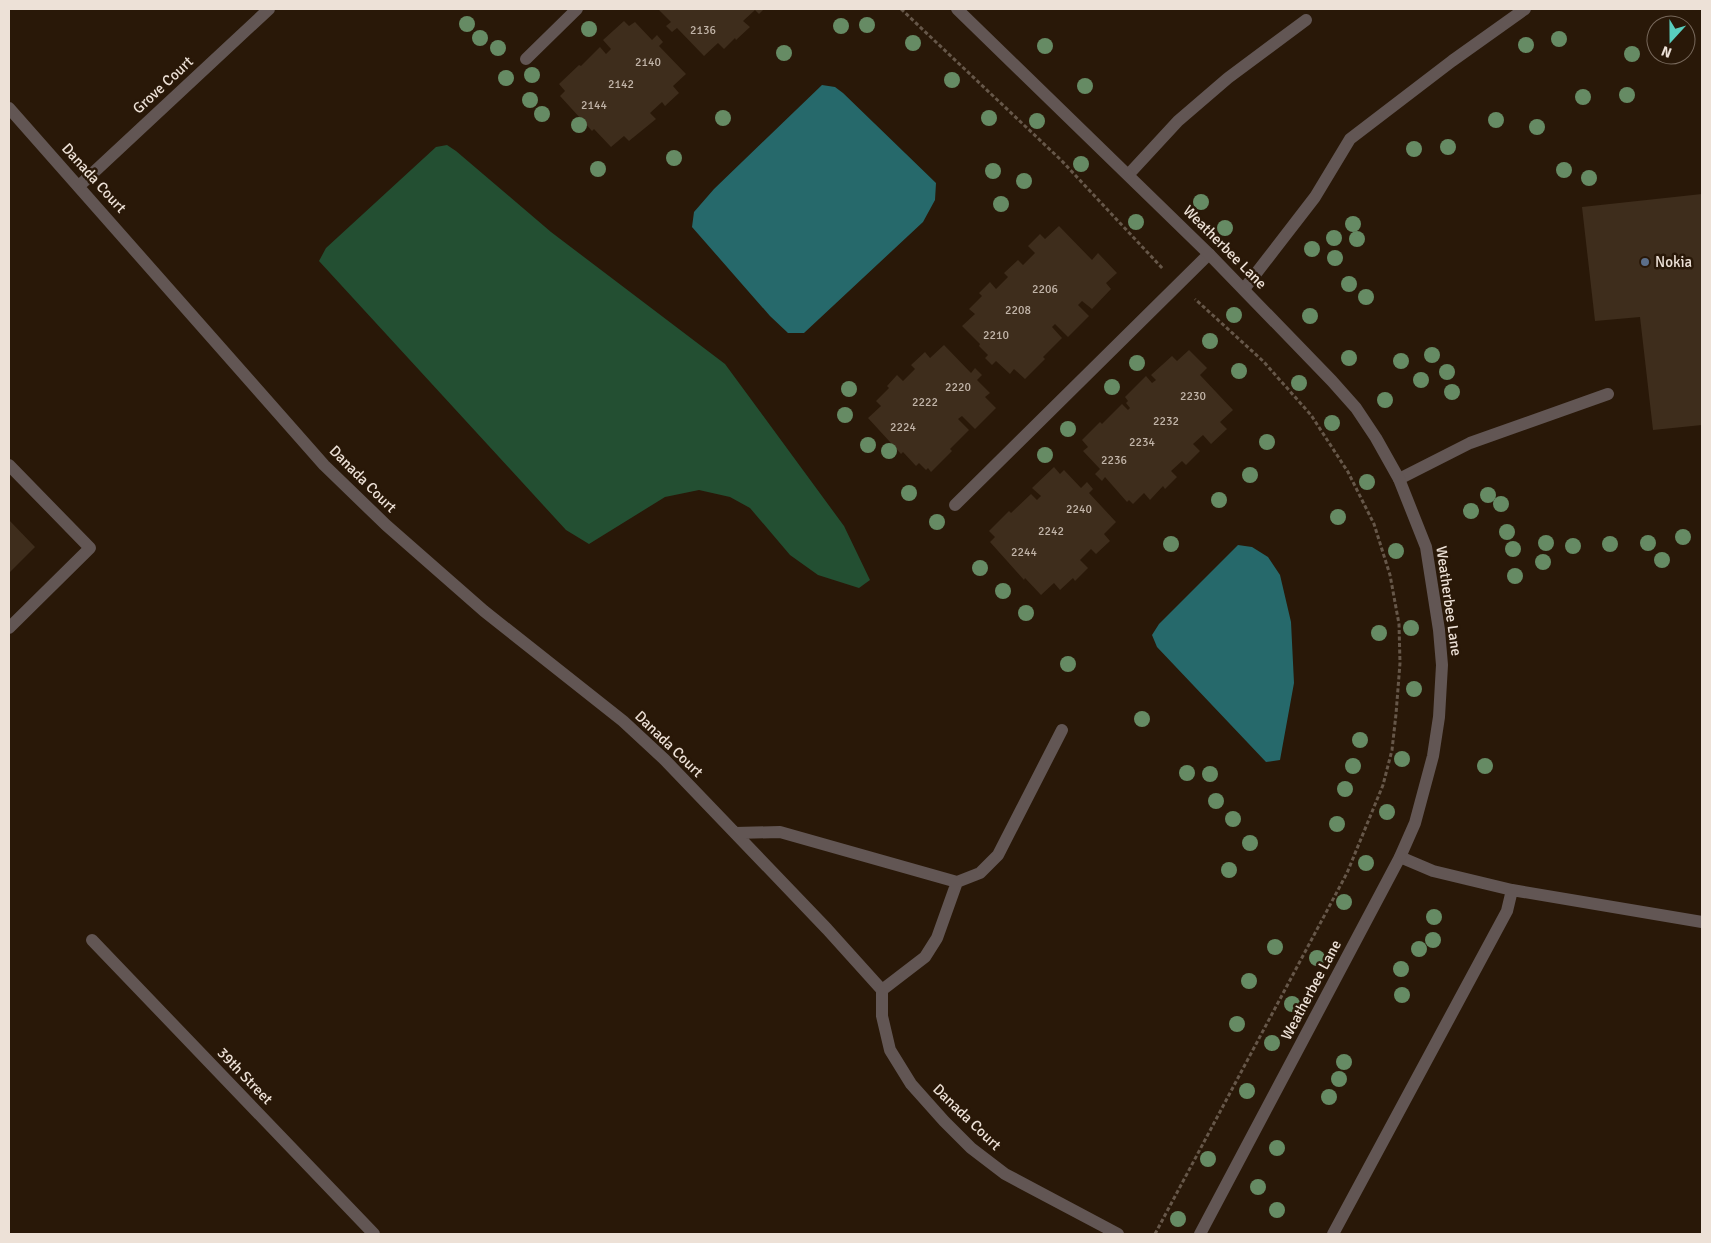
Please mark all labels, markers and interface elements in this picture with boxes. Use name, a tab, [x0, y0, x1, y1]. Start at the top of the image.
north arrow	[1646, 15, 1696, 65]
house number: 2136	[690, 23, 716, 38]
text: N	[1659, 42, 1674, 61]
street label: Grove Court	[129, 53, 197, 117]
house number: 2140	[635, 55, 661, 70]
house number: 2142	[608, 77, 634, 92]
house number: 2144	[581, 98, 607, 113]
street label: Danada Court	[58, 139, 130, 217]
street label: Weatherbee Lane	[1179, 201, 1271, 293]
place label: Nokia	[1655, 253, 1692, 271]
marker: Nokia	[1639, 256, 1651, 268]
house number: 2206	[1032, 282, 1058, 297]
house number: 2208	[1005, 303, 1031, 318]
house number: 2210	[983, 328, 1009, 343]
house number: 2220	[945, 380, 971, 395]
house number: 2230	[1180, 389, 1206, 404]
house number: 2222	[912, 395, 938, 410]
house number: 2232	[1153, 414, 1179, 429]
house number: 2224	[890, 420, 916, 435]
house number: 2234	[1129, 435, 1155, 450]
street label: Danada Court	[326, 442, 400, 516]
house number: 2236	[1101, 453, 1127, 468]
house number: 2240	[1066, 502, 1092, 517]
house number: 2242	[1038, 524, 1064, 539]
house number: 2244	[1011, 545, 1037, 560]
street label: Weatherbee Lane	[1432, 545, 1466, 657]
street label: Danada Court	[631, 707, 707, 781]
street label: Weatherbee Lane	[1277, 937, 1345, 1043]
street label: 39th Street	[214, 1044, 276, 1108]
street label: Danada Court	[929, 1080, 1005, 1154]

